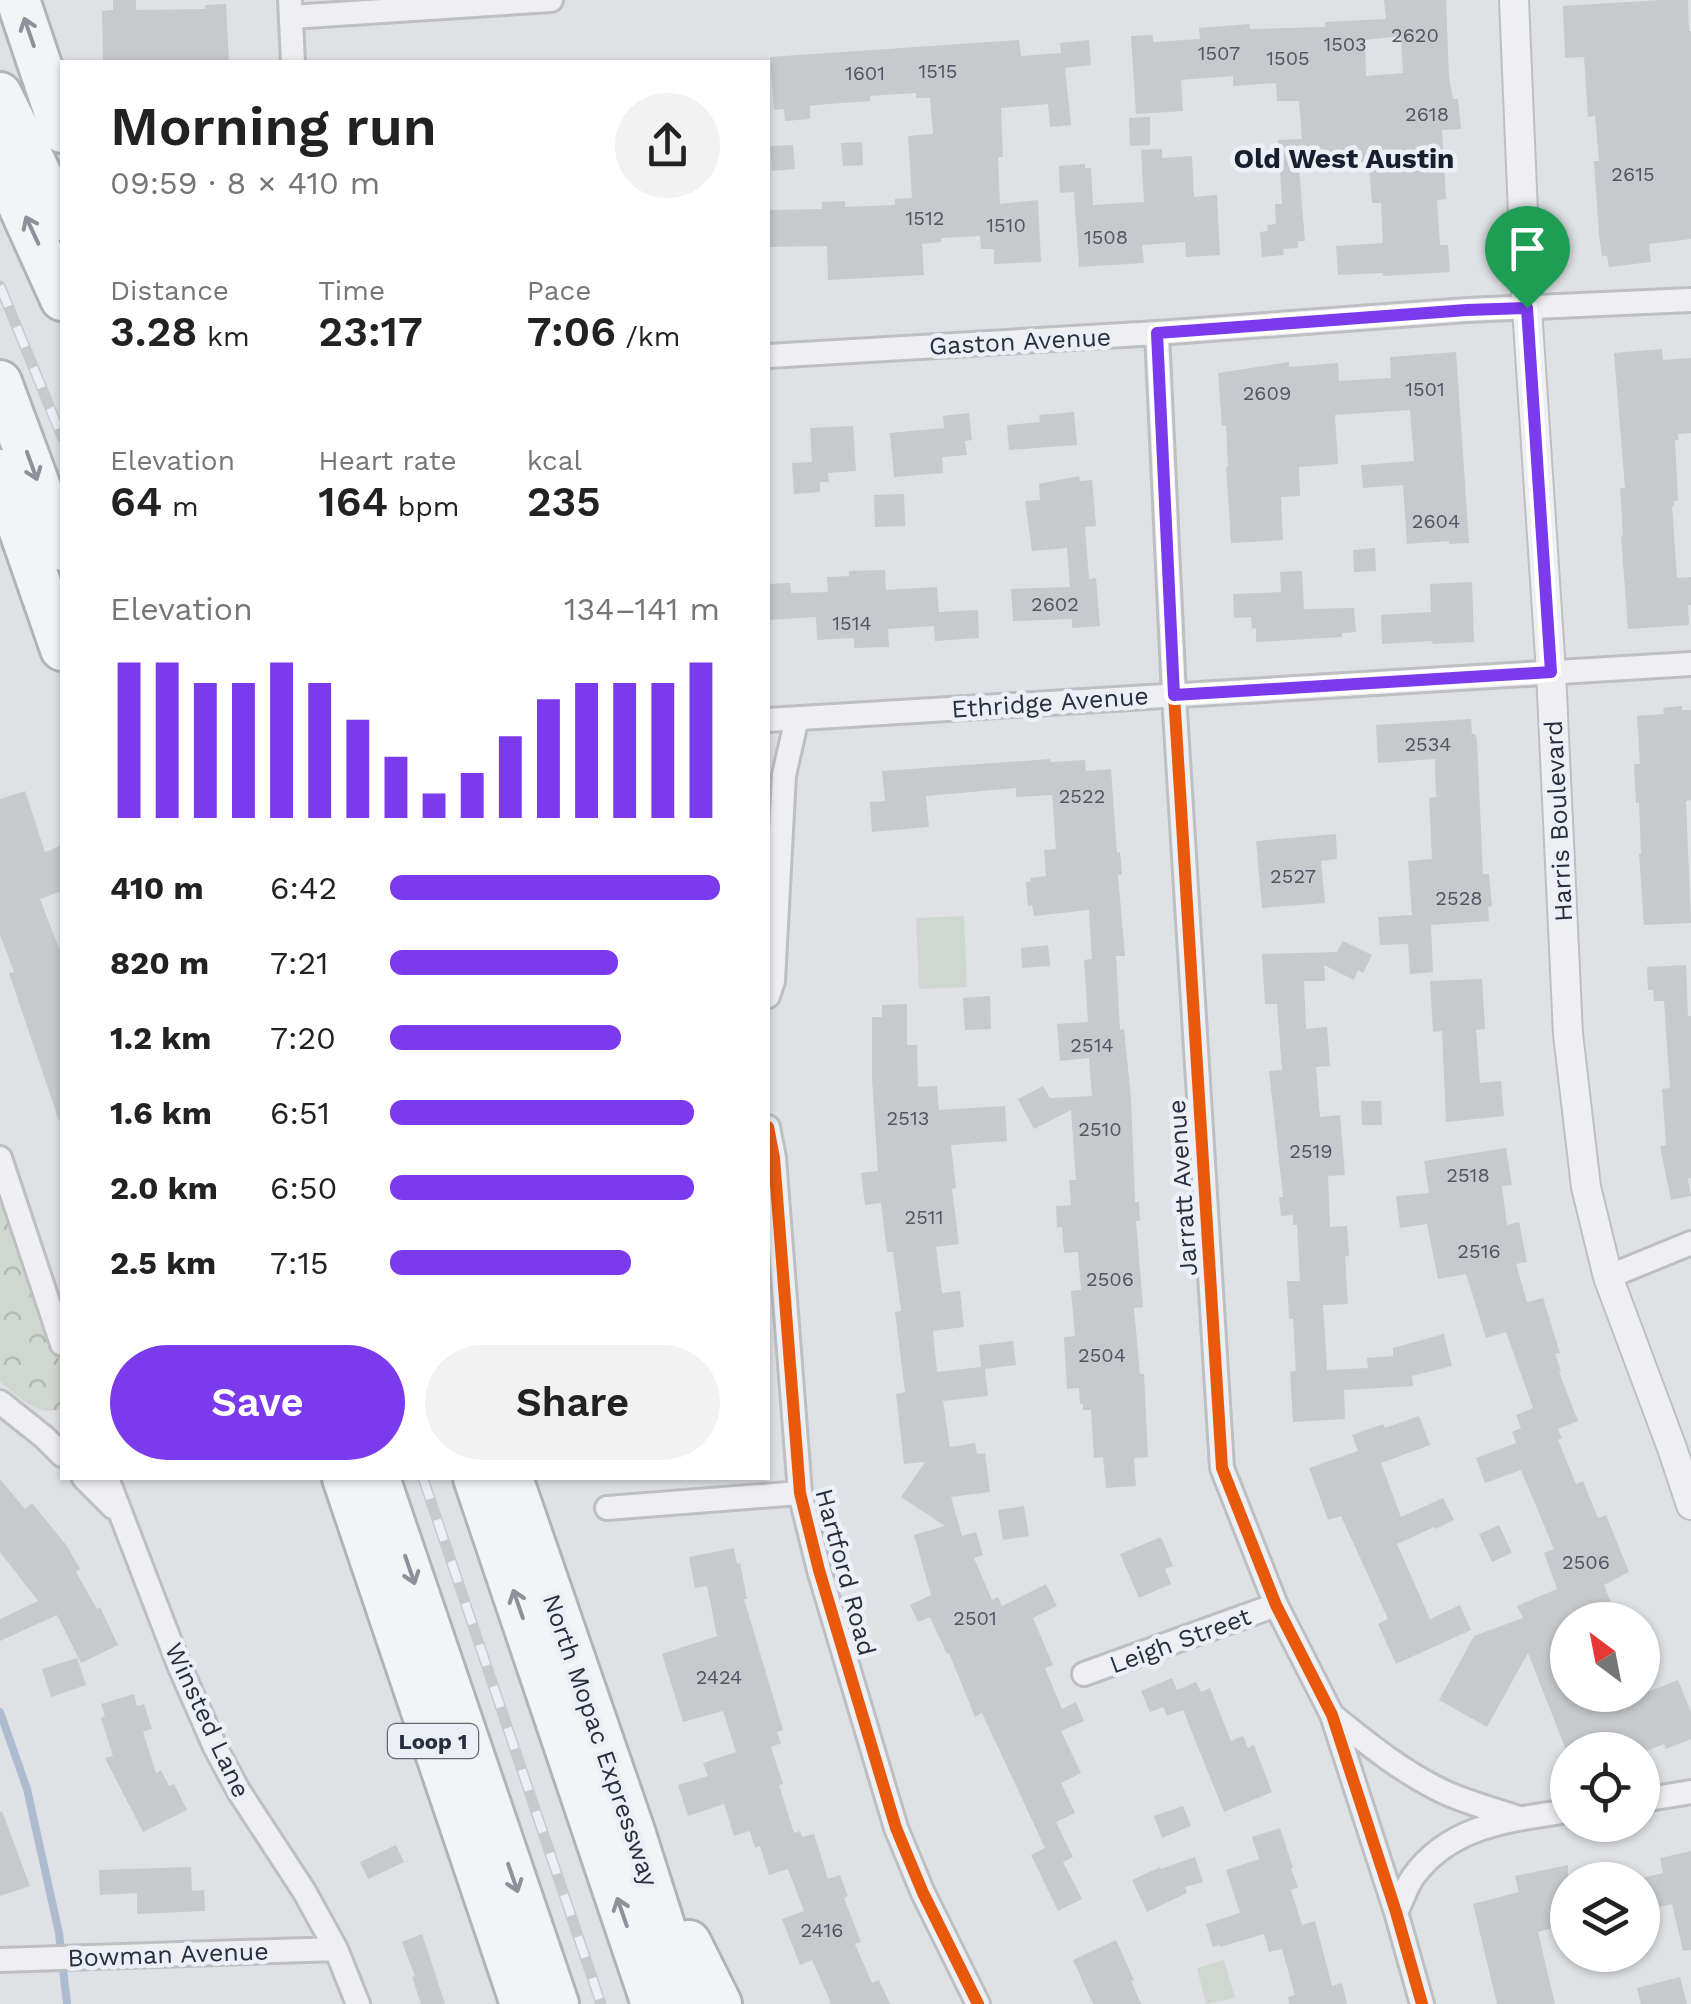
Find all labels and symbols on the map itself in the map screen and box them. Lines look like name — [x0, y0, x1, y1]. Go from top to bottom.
one-way arrow — [19, 18, 37, 49]
house number: 2620 — [1391, 23, 1439, 47]
house number: 1503 — [1323, 32, 1367, 56]
house number: 1507 — [1198, 41, 1240, 65]
house number: 1505 — [1266, 46, 1310, 70]
house number: 1515 — [919, 59, 957, 83]
house number: 1601 — [845, 61, 885, 85]
house number: 2618 — [1405, 102, 1449, 126]
district label: Old West Austin — [1234, 142, 1454, 175]
house number: 2615 — [1611, 162, 1655, 186]
house number: 1512 — [906, 206, 944, 230]
pin — [1485, 206, 1570, 309]
house number: 1510 — [986, 213, 1026, 237]
one-way arrow — [21, 216, 40, 246]
house number: 1508 — [1084, 225, 1128, 249]
street label: Gaston Avenue — [928, 322, 1112, 361]
house number: 1501 — [1405, 377, 1445, 401]
house number: 2609 — [1243, 381, 1291, 405]
one-way arrow — [24, 449, 42, 480]
house number: 2604 — [1412, 509, 1460, 533]
house number: 2602 — [1031, 592, 1079, 616]
house number: 1514 — [832, 611, 872, 635]
street label: Ethridge Avenue — [950, 681, 1150, 724]
street label: Harris Boulevard — [1539, 719, 1578, 923]
house number: 2534 — [1404, 732, 1452, 756]
house number: 2522 — [1059, 784, 1105, 808]
house number: 2527 — [1270, 864, 1316, 888]
house number: 2528 — [1435, 886, 1483, 910]
house number: 2514 — [1070, 1033, 1114, 1057]
street label: Jarratt Avenue — [1162, 1099, 1203, 1277]
house number: 2513 — [887, 1106, 929, 1130]
house number: 2510 — [1078, 1117, 1122, 1141]
house number: 2519 — [1289, 1139, 1333, 1163]
house number: 2518 — [1446, 1163, 1490, 1187]
house number: 2511 — [905, 1205, 943, 1229]
house number: 2516 — [1457, 1239, 1501, 1263]
house number: 2506 — [1086, 1267, 1134, 1291]
house number: 2504 — [1078, 1343, 1126, 1367]
street label: Hartford Road — [809, 1486, 882, 1659]
house number: 2506 — [1562, 1550, 1610, 1574]
one-way arrow — [402, 1553, 420, 1585]
one-way arrow — [507, 1588, 525, 1620]
street label: North Mopac Expressway — [537, 1590, 664, 1890]
street label: Leigh Street — [1106, 1601, 1255, 1679]
north arrow — [1550, 1602, 1660, 1712]
house number: 2501 — [953, 1606, 997, 1630]
street label: Winsted Lane — [159, 1638, 256, 1802]
house number: 2424 — [696, 1665, 742, 1689]
road number: Loop 1 — [388, 1724, 478, 1758]
one-way arrow — [506, 1861, 524, 1893]
one-way arrow — [612, 1897, 630, 1928]
house number: 2416 — [801, 1918, 843, 1942]
street label: Bowman Avenue — [67, 1936, 269, 1973]

